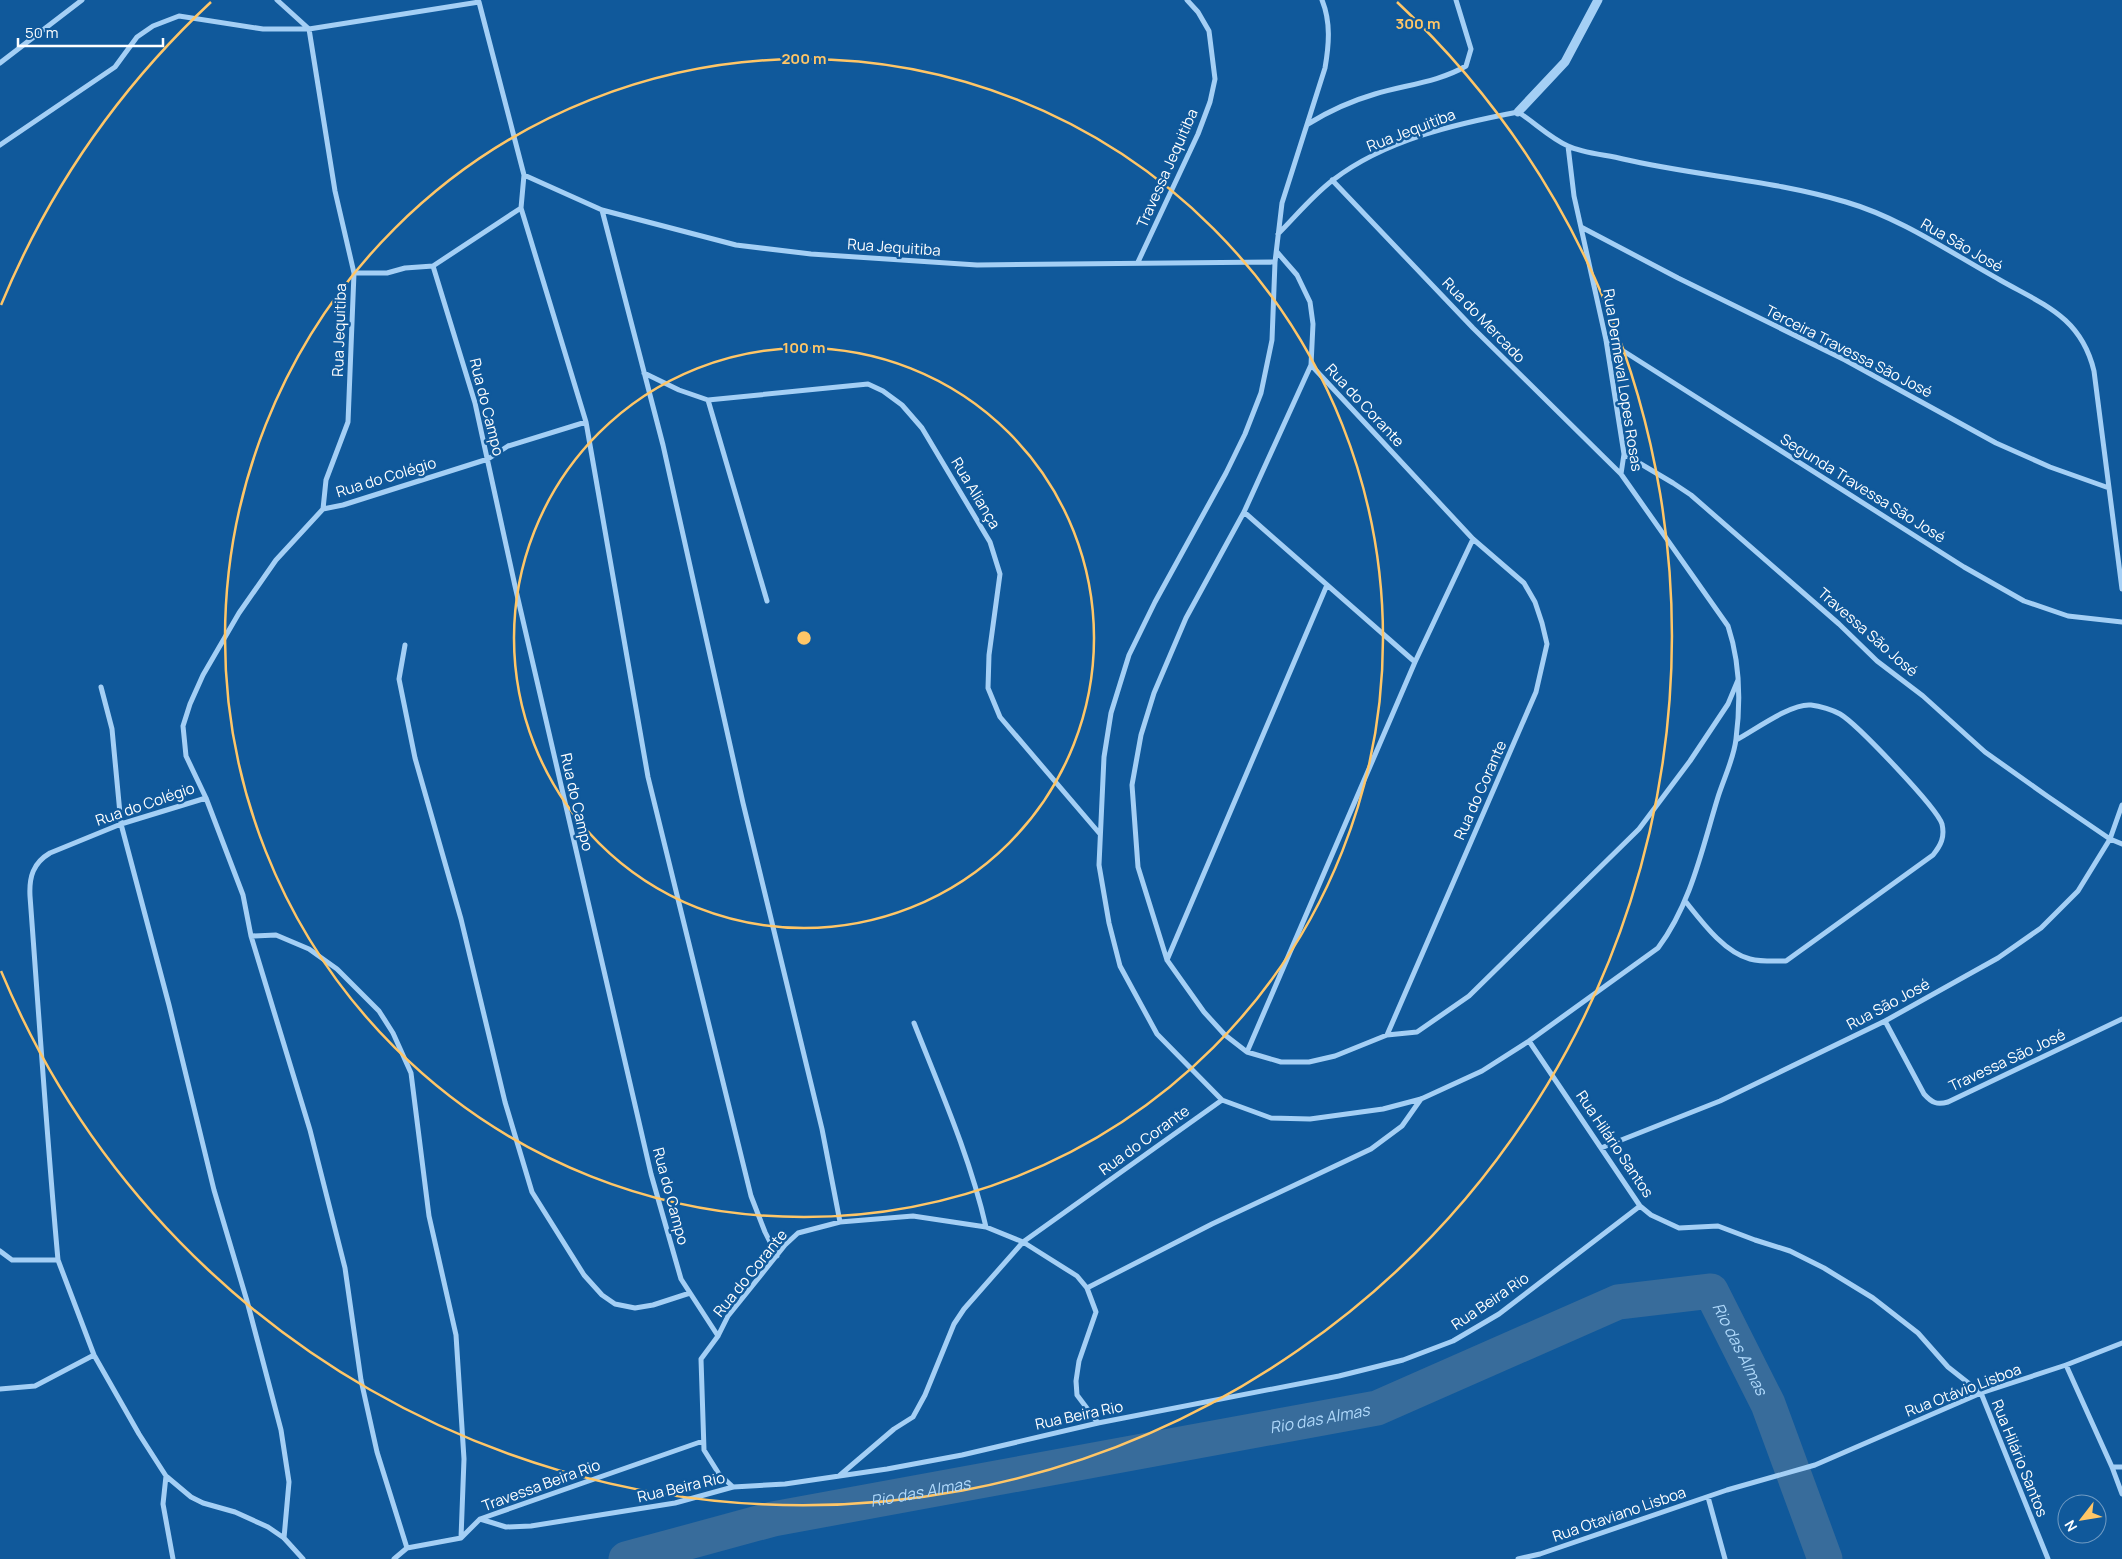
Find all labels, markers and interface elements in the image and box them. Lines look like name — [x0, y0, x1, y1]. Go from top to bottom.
text: 300 m — [1396, 13, 1440, 34]
scale bar — [18, 15, 162, 47]
text: 50 m — [25, 22, 59, 43]
text: 200 m — [781, 48, 827, 69]
street label: Rua Jequitiba — [1364, 103, 1458, 157]
street label: Travessa Jequitiba — [1131, 105, 1203, 231]
street label: Rua São José — [1917, 213, 2007, 277]
street label: Rua Jequitiba — [847, 233, 941, 261]
street label: Rua do Mercado — [1438, 273, 1530, 367]
street label: Rua Jequitiba — [327, 283, 351, 377]
street label: Rua Dermeval Lopes Rosas — [1598, 287, 1648, 473]
street label: Terceira Travessa São José — [1762, 300, 1936, 402]
text: 100 m — [783, 337, 825, 358]
street label: Rua do Campo — [465, 356, 509, 458]
street label: Rua do Corante — [1321, 359, 1409, 451]
street label: Segunda Travessa São José — [1776, 428, 1950, 548]
street label: Rua do Colégio — [333, 452, 439, 502]
street label: Rua Aliança — [946, 453, 1006, 533]
street label: Travessa São José — [1813, 583, 1923, 682]
centre of rings — [795, 629, 813, 647]
street label: Rua do Corante — [1449, 737, 1511, 843]
street label: Rua do Campo — [556, 751, 599, 853]
street label: Rua do Colégio — [93, 777, 198, 831]
street label: Rua São José — [1843, 973, 1934, 1035]
street label: Travessa São José — [1945, 1024, 2069, 1096]
street label: Rua Hilário Santos — [1571, 1086, 1659, 1202]
street label: Rua do Corante — [1095, 1100, 1194, 1180]
street label: Rua do Campo — [648, 1145, 694, 1247]
street label: Rua do Corante — [708, 1225, 792, 1321]
street label: Rua Beira Rio — [1447, 1267, 1533, 1335]
water label: Rio das Almas — [1707, 1299, 1773, 1400]
street label: Rua Otávio Lisboa — [1902, 1358, 2024, 1422]
street label: Rua Beira Rio — [1033, 1395, 1125, 1435]
street label: Rua Hilário Santos — [1987, 1396, 2053, 1520]
water label: Rio das Almas — [1268, 1398, 1373, 1439]
street label: Travessa Beira Rio — [479, 1454, 603, 1516]
street label: Rua Beira Rio — [635, 1467, 727, 1507]
water label: Rio das Almas — [868, 1472, 974, 1512]
street label: Rua Otaviano Lisboa — [1549, 1481, 1689, 1547]
north arrow — [2057, 1494, 2107, 1544]
text: N — [2060, 1517, 2081, 1535]

